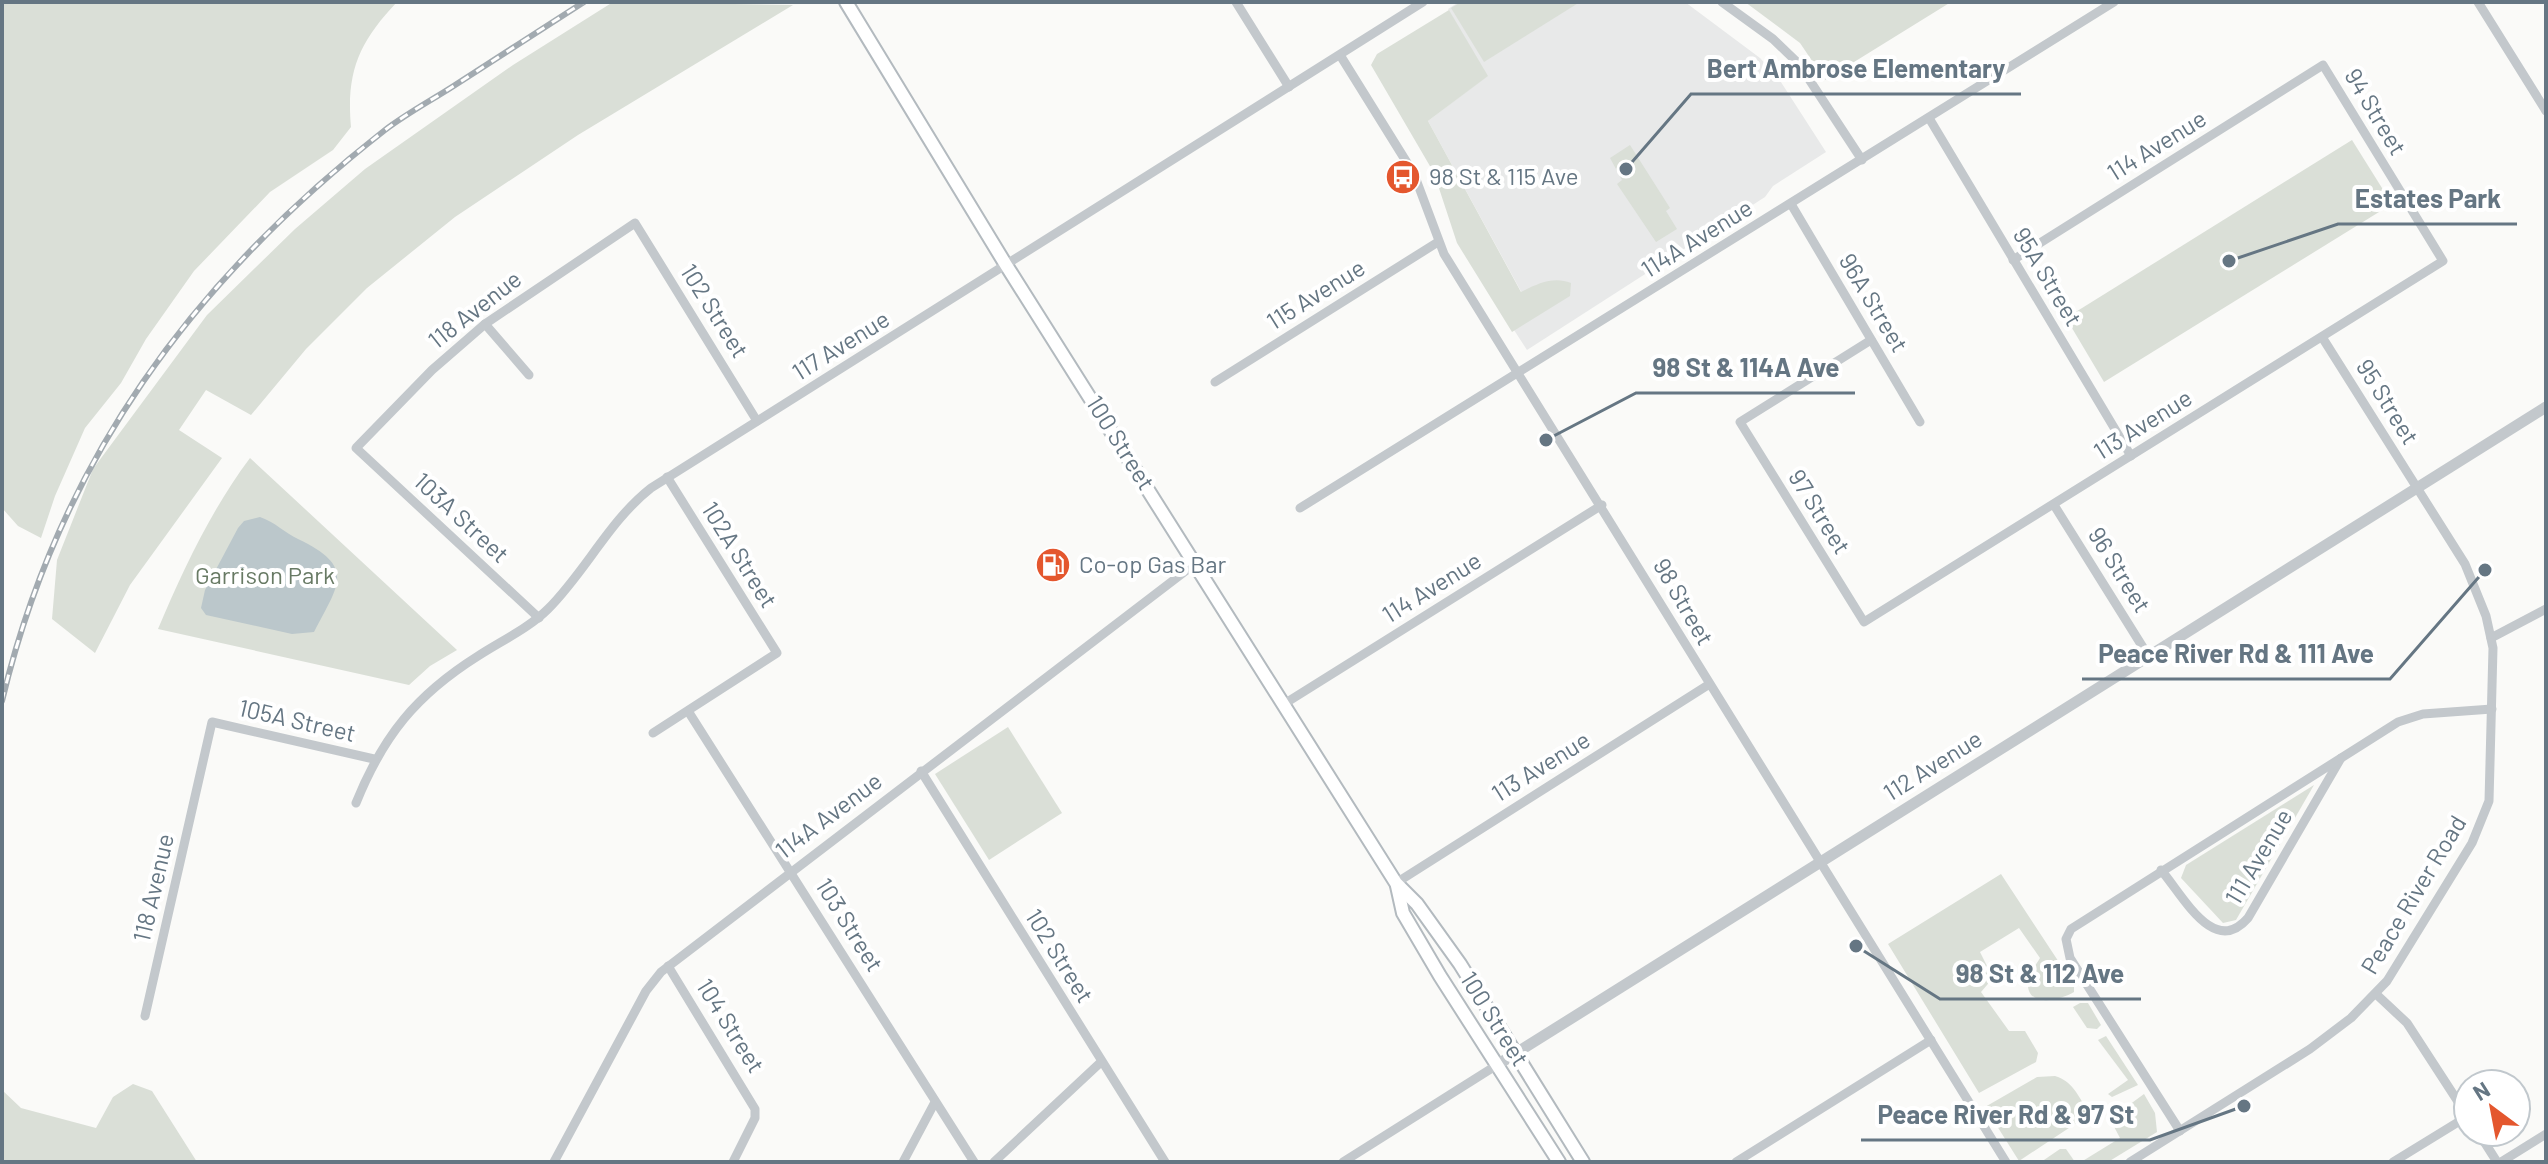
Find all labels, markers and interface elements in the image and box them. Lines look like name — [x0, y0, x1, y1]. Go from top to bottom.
callout: Bert Ambrose Elementary — [1691, 44, 2021, 94]
text: Bert Ambrose Elementary — [1707, 52, 2005, 83]
street label: 94 Street — [2339, 63, 2413, 160]
street label: 114 Avenue — [2101, 103, 2211, 186]
bus stop icon: 98 St & 115 Ave — [1384, 158, 1422, 196]
place label: 98 St & 115 Ave — [1429, 161, 1579, 190]
callout: Estates Park — [2338, 174, 2517, 224]
text: Estates Park — [2355, 182, 2501, 213]
street label: 114A Avenue — [1635, 192, 1757, 283]
street label: 95A Street — [2008, 222, 2089, 331]
street label: 96A Street — [1834, 248, 1915, 357]
street label: 115 Avenue — [1261, 252, 1370, 335]
street label: 102 Street — [675, 258, 755, 362]
street label: 118 Avenue — [422, 263, 527, 354]
street label: 117 Avenue — [786, 303, 894, 386]
callout: 98 St & 114A Ave — [1636, 343, 1855, 393]
text: 98 St & 114A Ave — [1652, 351, 1840, 382]
street label: 95 Street — [2351, 353, 2426, 449]
street label: 113 Avenue — [2088, 382, 2197, 465]
street label: 100 Street — [1081, 390, 1162, 495]
street label: 97 Street — [1783, 464, 1858, 559]
street label: 103A Street — [409, 466, 516, 568]
street label: 102A Street — [696, 496, 784, 613]
street label: 96 Street — [2083, 521, 2158, 617]
street label: 114 Avenue — [1376, 545, 1486, 628]
fuel station icon: Co-op Gas Bar — [1034, 546, 1072, 584]
place label: Co-op Gas Bar — [1079, 549, 1227, 578]
street label: 98 Street — [1648, 553, 1721, 650]
park label: Garrison Park — [195, 560, 335, 589]
callout: Peace River Rd & 111 Ave — [2082, 629, 2390, 679]
text: Peace River Rd & 111 Ave — [2098, 637, 2374, 668]
street label: 105A Street — [236, 692, 359, 747]
street label: 112 Avenue — [1878, 723, 1987, 806]
street label: 113 Avenue — [1486, 724, 1595, 807]
street label: 114A Avenue — [769, 765, 887, 864]
street label: 111 Avenue — [2218, 803, 2298, 909]
street label: Peace River Road — [2354, 810, 2471, 979]
street label: 118 Avenue — [126, 831, 179, 945]
street label: 103 Street — [810, 872, 890, 976]
street label: 102 Street — [1020, 903, 1100, 1007]
callout: 98 St & 112 Ave — [1940, 949, 2141, 999]
text: 98 St & 112 Ave — [1956, 957, 2124, 988]
street label: 100 Street — [1455, 966, 1536, 1071]
street label: 104 Street — [691, 973, 772, 1078]
north arrow — [2452, 1068, 2532, 1148]
text: N — [2468, 1075, 2494, 1105]
callout: Peace River Rd & 97 St — [1861, 1090, 2150, 1140]
text: Peace River Rd & 97 St — [1878, 1098, 2135, 1129]

